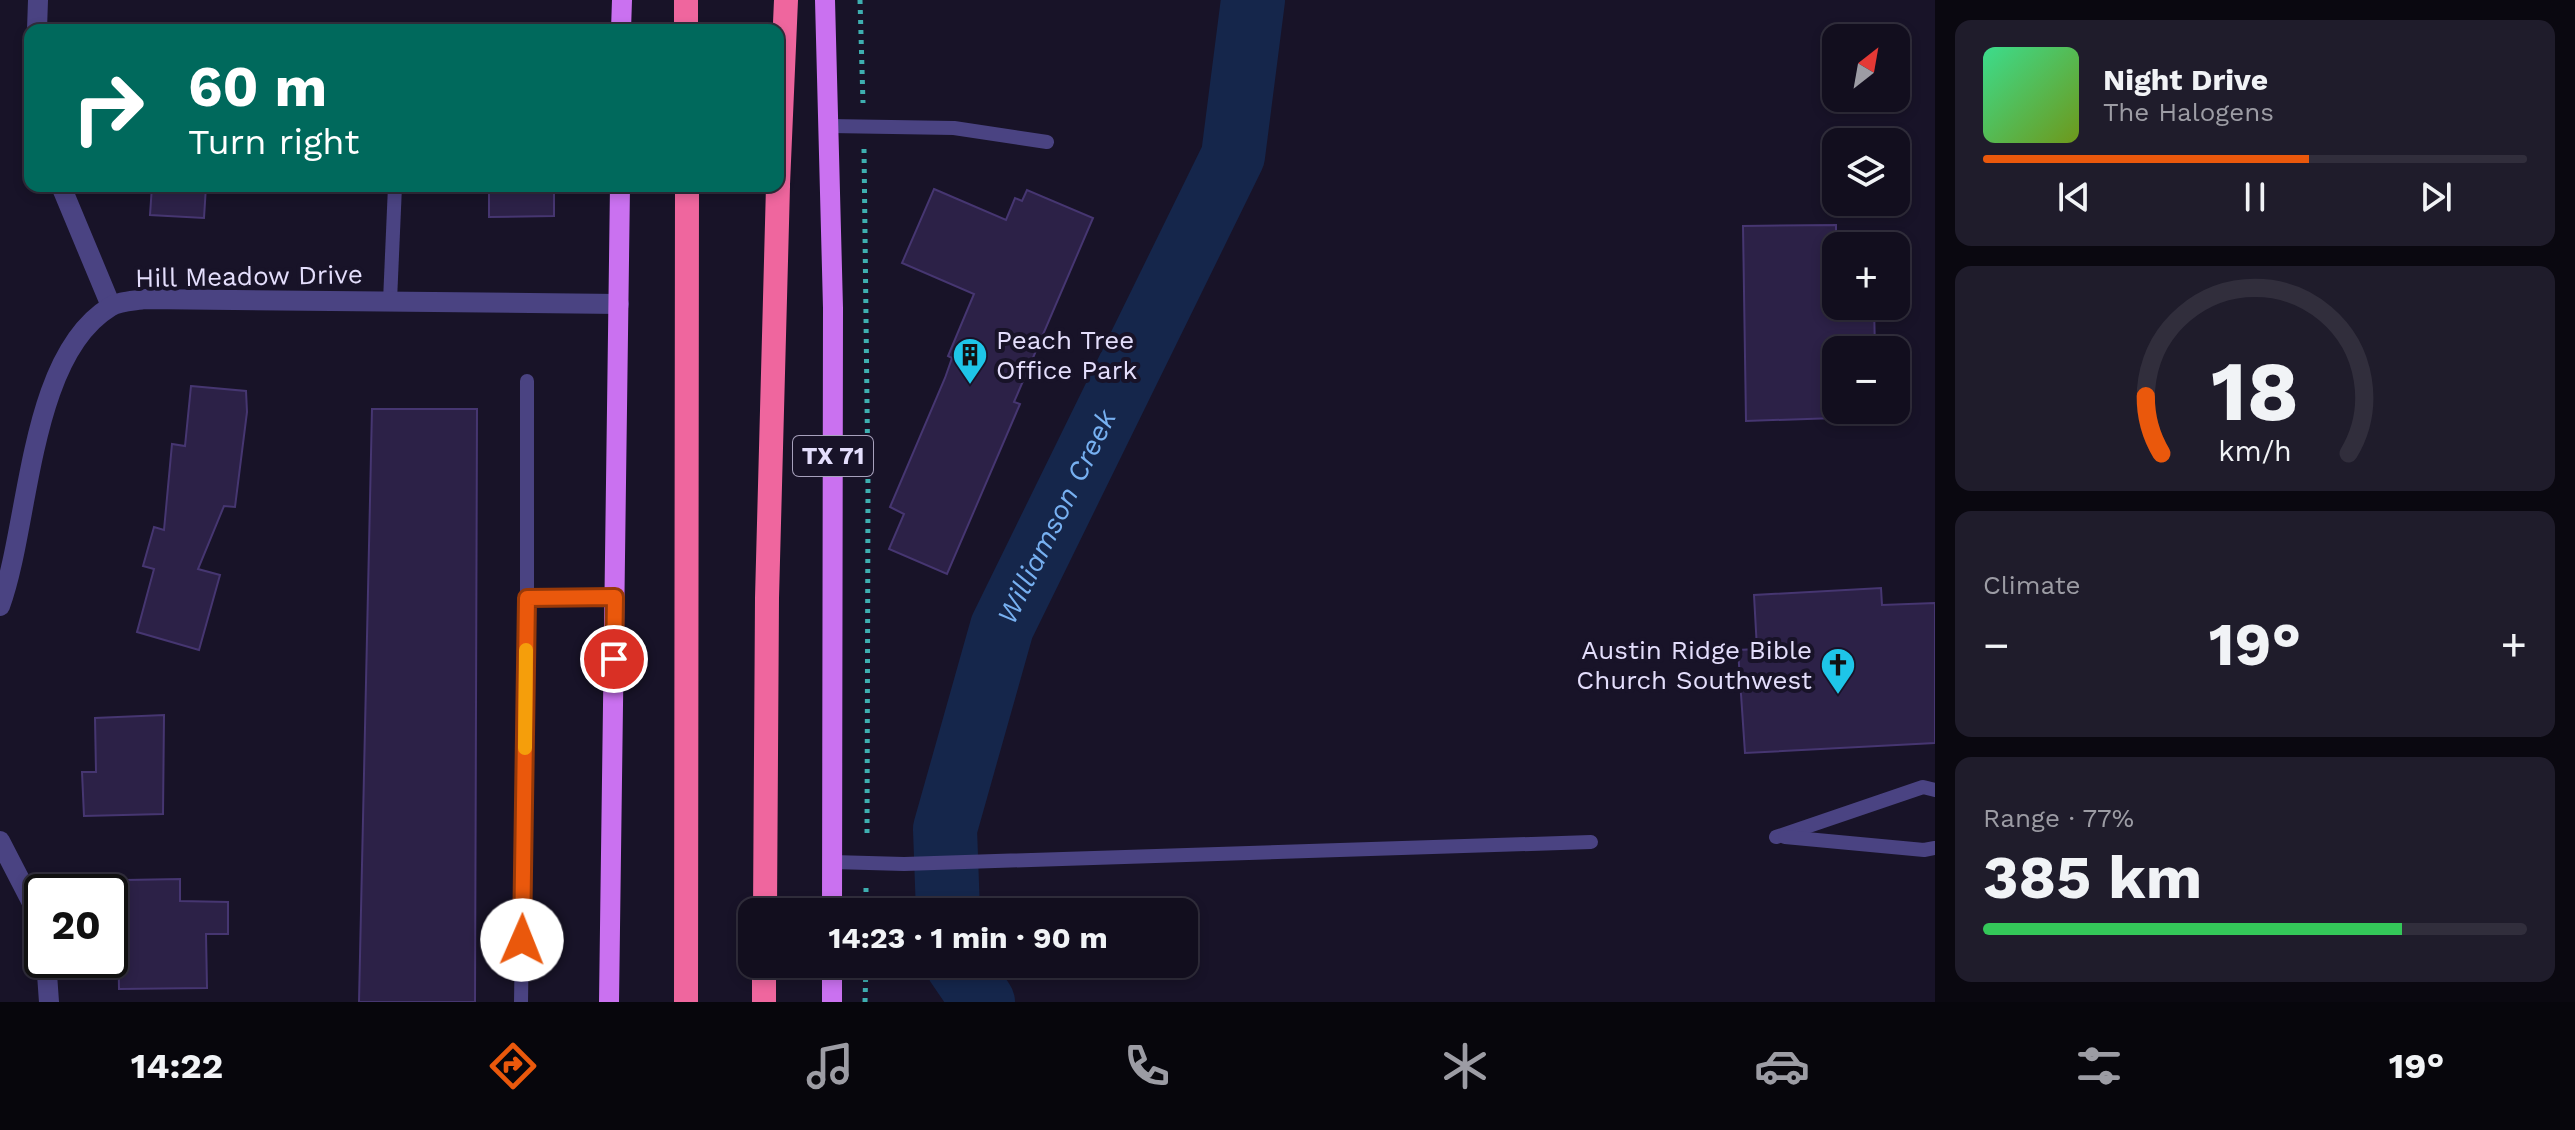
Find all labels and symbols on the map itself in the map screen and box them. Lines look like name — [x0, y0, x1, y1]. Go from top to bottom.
north arrow — [1822, 24, 1910, 112]
street label: Hill Meadow Drive — [135, 259, 363, 293]
place label: Peach Tree Office Park — [996, 325, 1137, 385]
building icon: Peach Tree Office Park — [951, 336, 989, 386]
water label: Williamson Creek — [990, 403, 1123, 629]
road number: TX 71 — [793, 436, 873, 476]
pin — [580, 625, 648, 693]
place label: Austin Ridge Bible Church Southwest — [1576, 635, 1812, 695]
church icon: Austin Ridge Bible Church Southwest — [1819, 646, 1857, 696]
speed limit sign: 20 — [24, 874, 128, 978]
position arrow — [480, 898, 564, 982]

